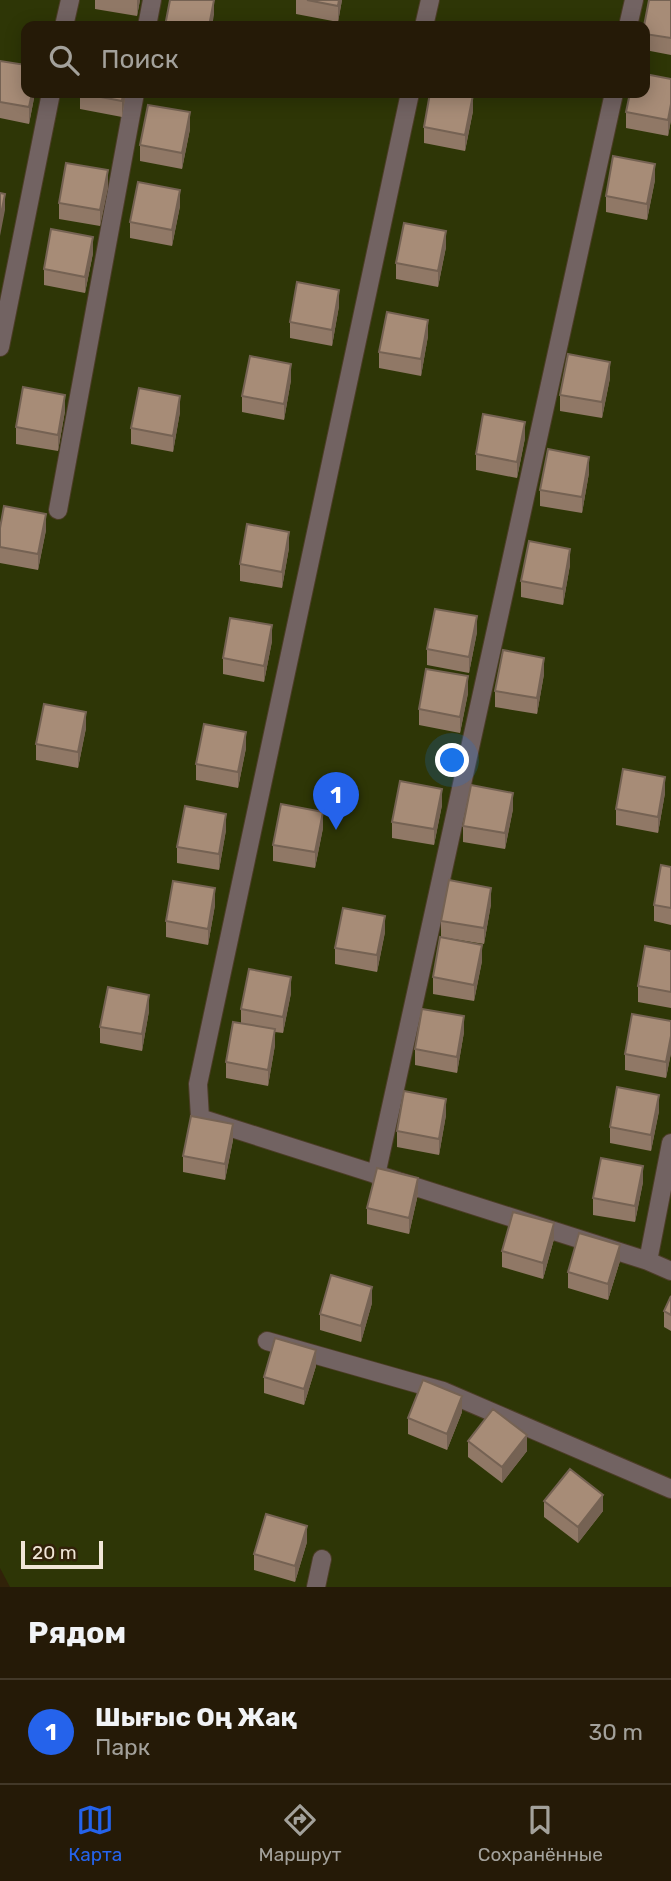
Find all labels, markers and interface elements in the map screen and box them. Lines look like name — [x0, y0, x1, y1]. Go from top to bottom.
search box — [21, 21, 650, 98]
icon: search — [45, 41, 83, 79]
text: Поиск — [101, 44, 179, 75]
your location — [435, 743, 469, 777]
pin: 1 — [313, 772, 359, 830]
scale bar — [21, 1538, 103, 1570]
text: 20 m — [32, 1541, 77, 1564]
text: Рядом — [28, 1615, 126, 1651]
text: Шығыс Оң Жақ — [95, 1702, 297, 1733]
text: 1 — [45, 1718, 57, 1746]
text: 30 m — [588, 1718, 643, 1746]
text: Парк — [95, 1733, 150, 1761]
tab: Карта — [68, 1801, 122, 1866]
tab: Маршрут — [259, 1801, 342, 1866]
tab: Сохранённые — [478, 1801, 603, 1866]

